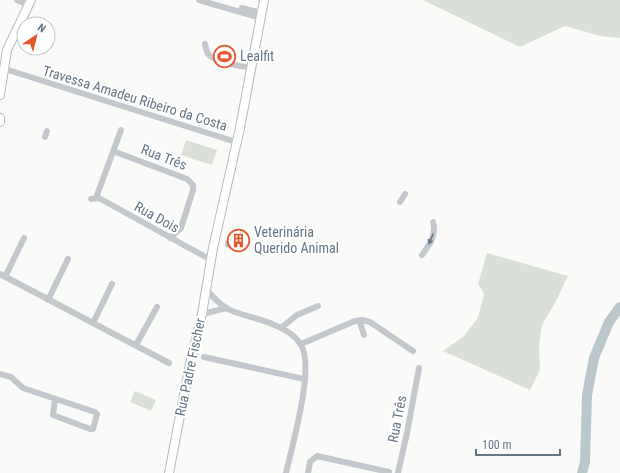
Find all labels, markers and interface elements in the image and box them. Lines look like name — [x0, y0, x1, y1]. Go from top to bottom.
north arrow — [16, 16, 56, 56]
text: N — [35, 21, 48, 36]
sports icon: Lealfit — [212, 43, 238, 69]
place label: Lealfit — [240, 48, 274, 64]
street label: Travessa Amadeu Ribeiro da Costa — [41, 62, 229, 134]
street label: Rua Três — [139, 141, 189, 173]
street label: Rua Dois — [132, 198, 182, 236]
place label: Veterinária Querido Animal — [254, 224, 339, 256]
building icon: Veterinária Querido Animal — [225, 227, 251, 253]
one-way arrow — [428, 234, 434, 245]
street label: Rua Padre Fischer — [172, 317, 208, 417]
street label: Rua Três — [385, 394, 409, 444]
scale bar — [476, 431, 560, 457]
text: 100 m — [482, 438, 512, 452]

